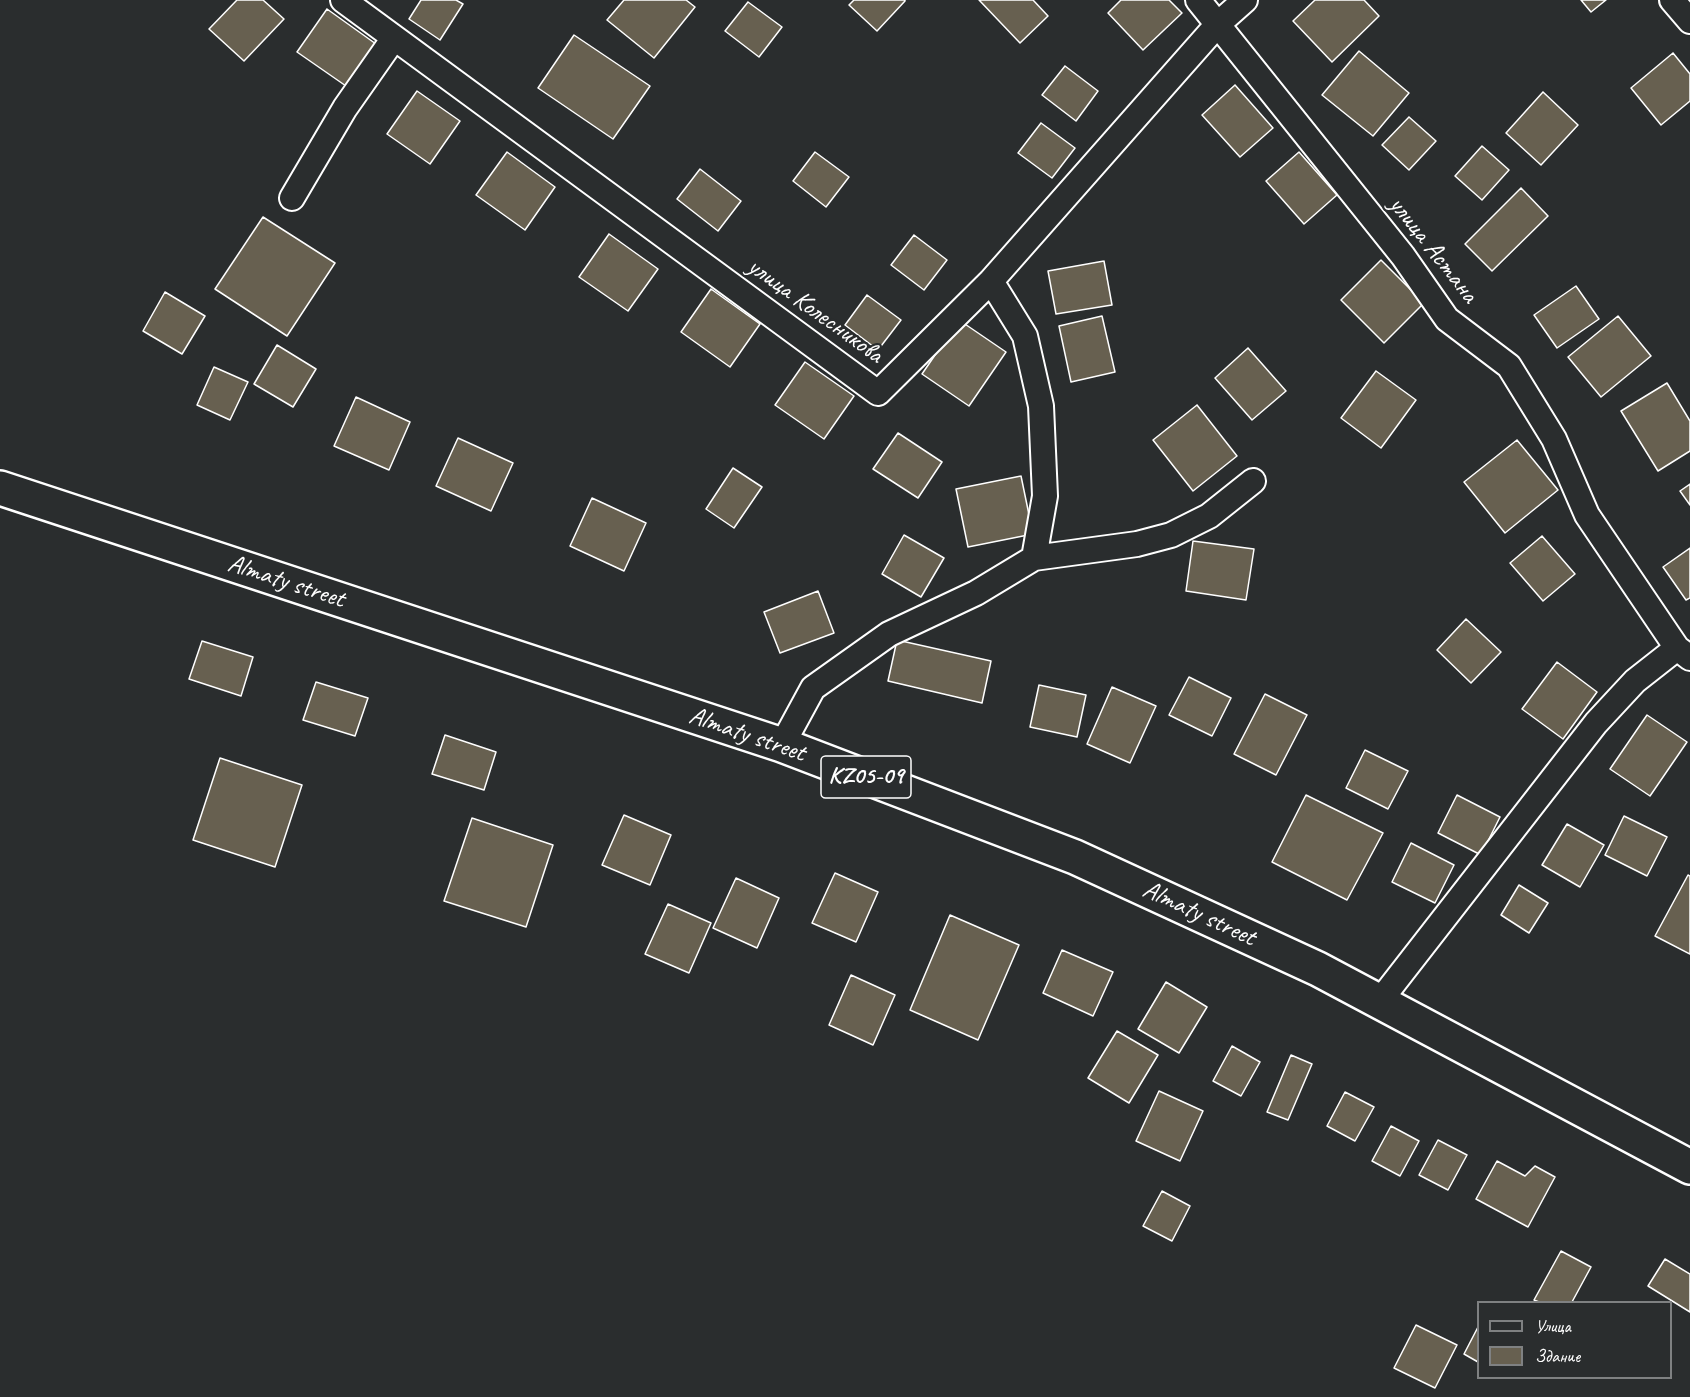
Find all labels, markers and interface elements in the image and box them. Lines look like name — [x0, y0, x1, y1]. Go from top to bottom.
street label: улица Астана — [1382, 190, 1484, 310]
street label: улица Колесникова — [741, 251, 889, 371]
street label: Almaty street — [224, 548, 348, 616]
street label: Almaty street — [685, 701, 809, 769]
road number: KZ05-09 — [821, 756, 911, 798]
street label: Almaty street — [1138, 874, 1260, 954]
legend — [1477, 1301, 1672, 1379]
text: Улица — [1535, 1315, 1571, 1337]
text: Здание — [1535, 1345, 1580, 1367]

